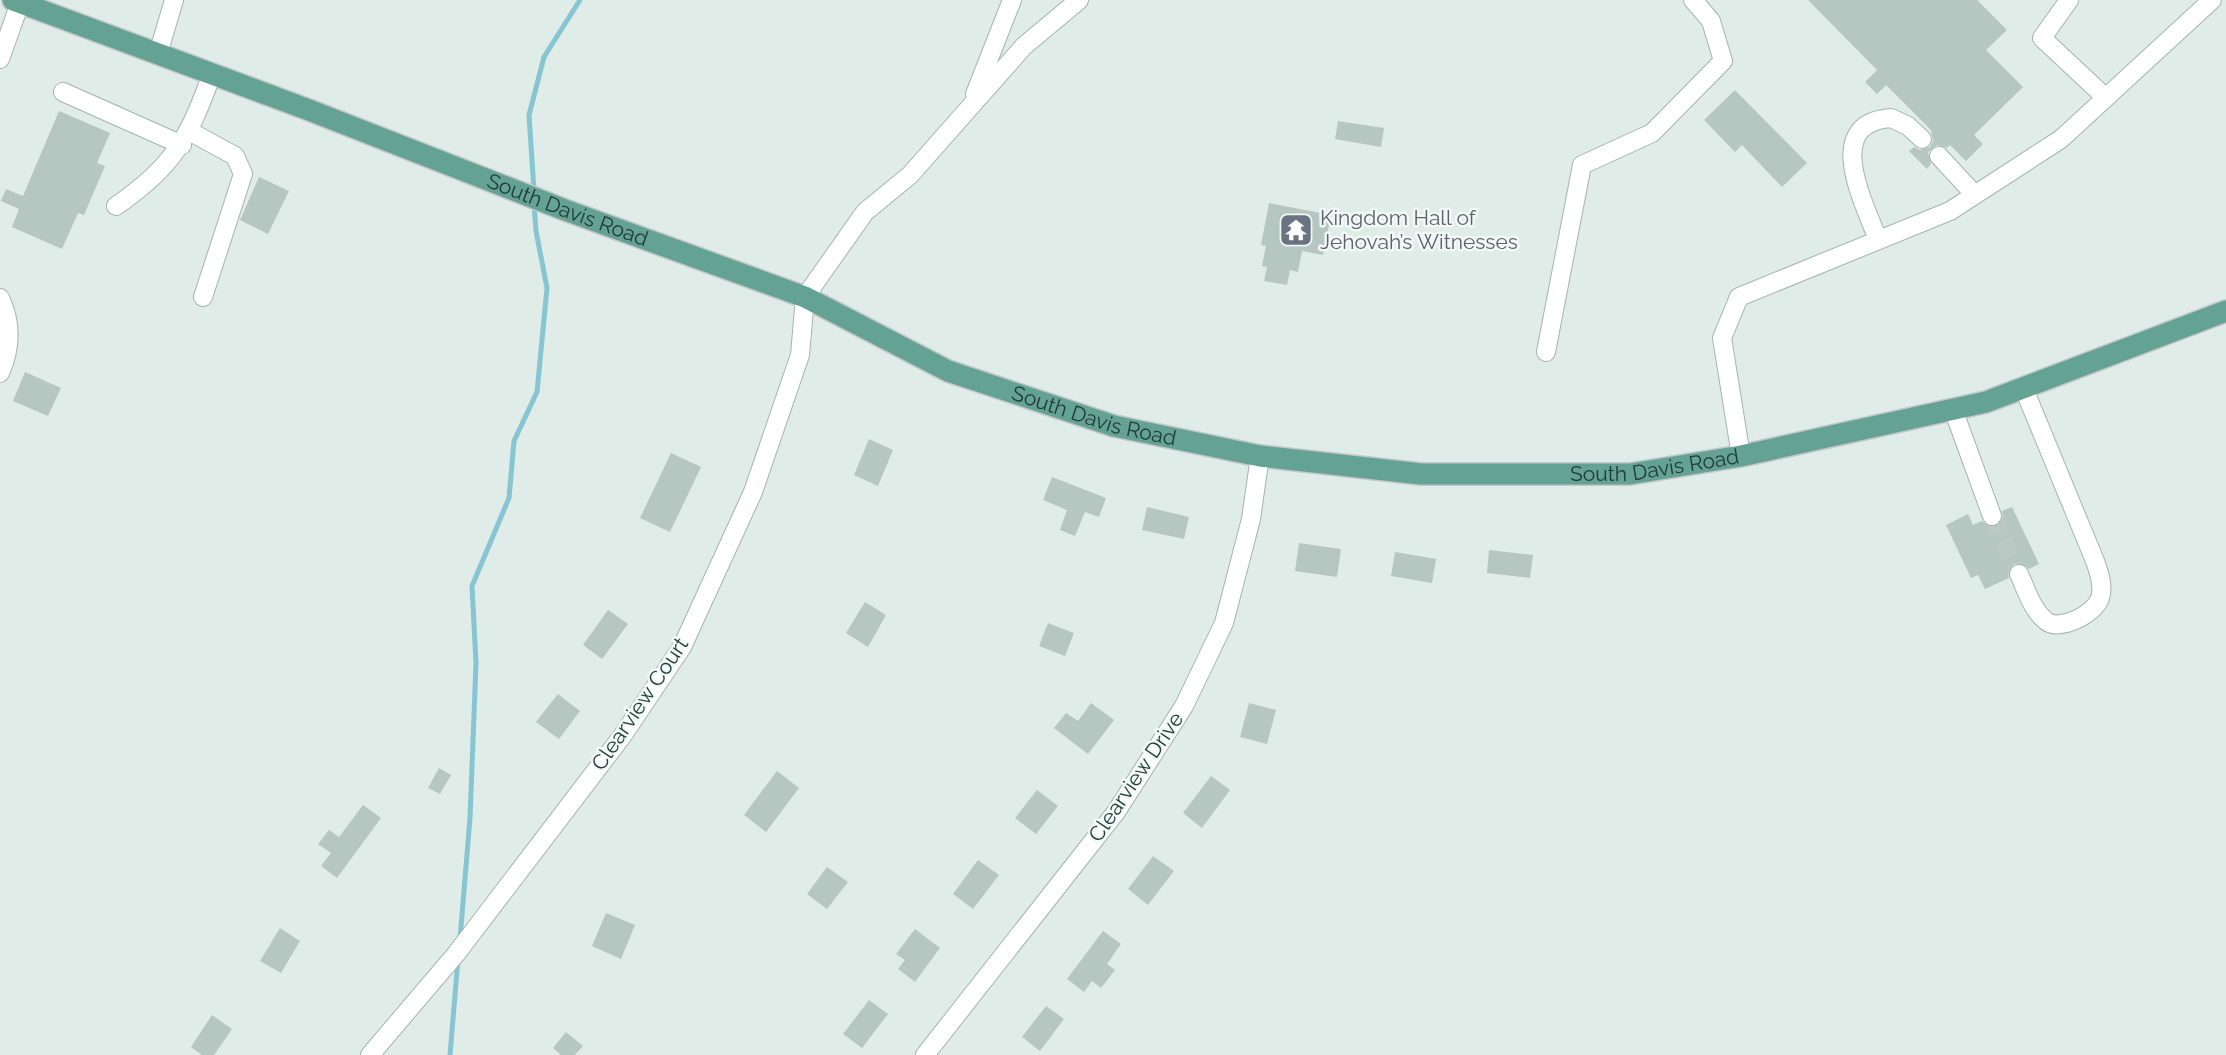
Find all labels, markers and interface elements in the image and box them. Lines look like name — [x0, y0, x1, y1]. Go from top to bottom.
street label: South Davis Road — [484, 168, 652, 251]
place label: Kingdom Hall of Jehovah’s Witnesses — [1320, 205, 1518, 254]
temple icon: Kingdom Hall of Jehovah’s Witnesses — [1277, 211, 1315, 249]
street label: South Davis Road — [1009, 380, 1179, 450]
street label: South Davis Road — [1570, 444, 1741, 486]
street label: Clearview Court — [586, 633, 693, 775]
street label: Clearview Drive — [1083, 707, 1188, 846]

